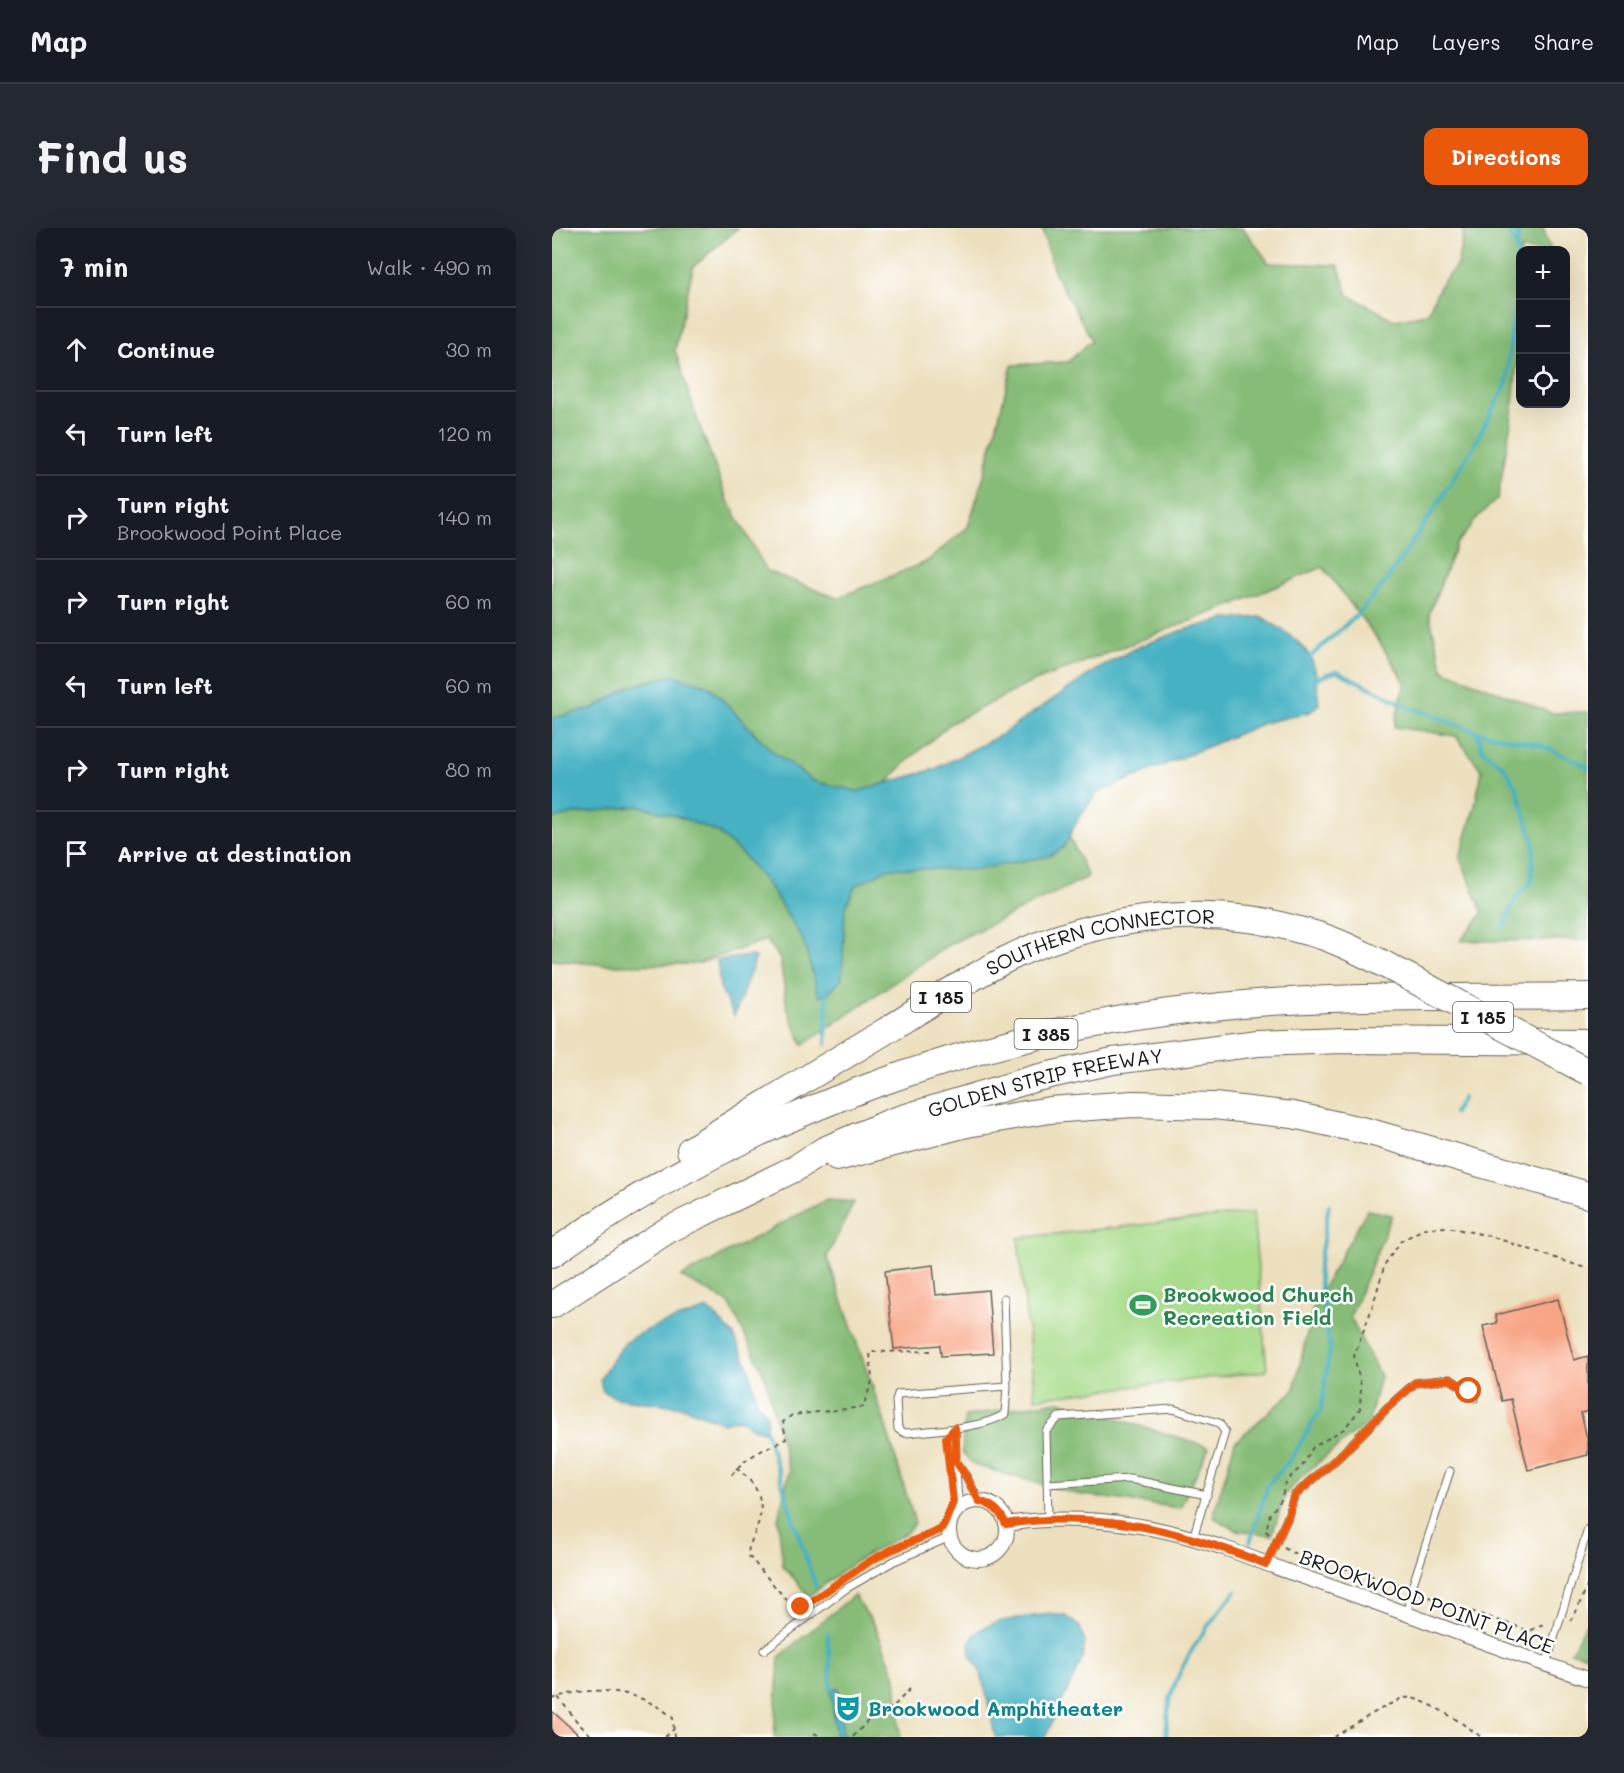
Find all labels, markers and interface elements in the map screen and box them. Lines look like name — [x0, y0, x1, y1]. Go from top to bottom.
text: Map — [30, 23, 87, 59]
text: Map — [1356, 28, 1399, 55]
text: Layers — [1432, 28, 1501, 55]
text: Share — [1534, 28, 1594, 55]
button: Directions — [1424, 128, 1588, 185]
text: Find us — [36, 129, 188, 184]
map controls — [1516, 246, 1570, 408]
button: + — [1516, 246, 1570, 300]
text: 7 min — [60, 250, 128, 284]
text: Walk · 490 m — [367, 254, 492, 280]
button: − — [1516, 300, 1570, 354]
icon: ahead — [60, 333, 93, 366]
text: Continue — [117, 335, 215, 364]
text: 30 m — [446, 336, 492, 362]
button: locate — [1516, 354, 1570, 408]
icon: left — [60, 417, 93, 450]
text: Turn left — [117, 419, 213, 448]
text: 120 m — [437, 420, 492, 446]
text: Turn right — [117, 490, 229, 519]
icon: right — [60, 501, 93, 534]
text: 140 m — [437, 504, 492, 530]
text: Brookwood Point Place — [117, 519, 342, 545]
icon: right — [60, 585, 93, 618]
text: Turn right — [117, 587, 229, 616]
text: 60 m — [445, 588, 492, 614]
icon: left — [60, 669, 93, 702]
text: Turn left — [117, 671, 213, 700]
text: 60 m — [445, 672, 492, 698]
icon: right — [60, 753, 93, 786]
text: Turn right — [117, 755, 229, 784]
text: 80 m — [445, 756, 492, 782]
icon: arrive — [60, 837, 93, 870]
text: Arrive at destination — [117, 839, 352, 868]
street label: SOUTHERN CONNECTOR — [981, 903, 1215, 981]
road number: I 185 — [911, 982, 971, 1012]
road number: I 185 — [1453, 1002, 1513, 1032]
road number: I 385 — [1014, 1019, 1078, 1049]
street label: GOLDEN STRIP FREEWAY — [924, 1042, 1164, 1123]
place label: Brookwood Church Recreation Field — [1163, 1281, 1353, 1330]
sports icon: Brookwood Church Recreation Field — [1128, 1290, 1158, 1320]
route start — [1455, 1377, 1481, 1403]
street label: BROOKWOOD POINT PLACE — [1296, 1543, 1558, 1659]
route end — [787, 1593, 813, 1619]
theatre icon: Brookwood Amphitheater — [833, 1693, 863, 1723]
place label: Brookwood Amphitheater — [868, 1695, 1123, 1721]

